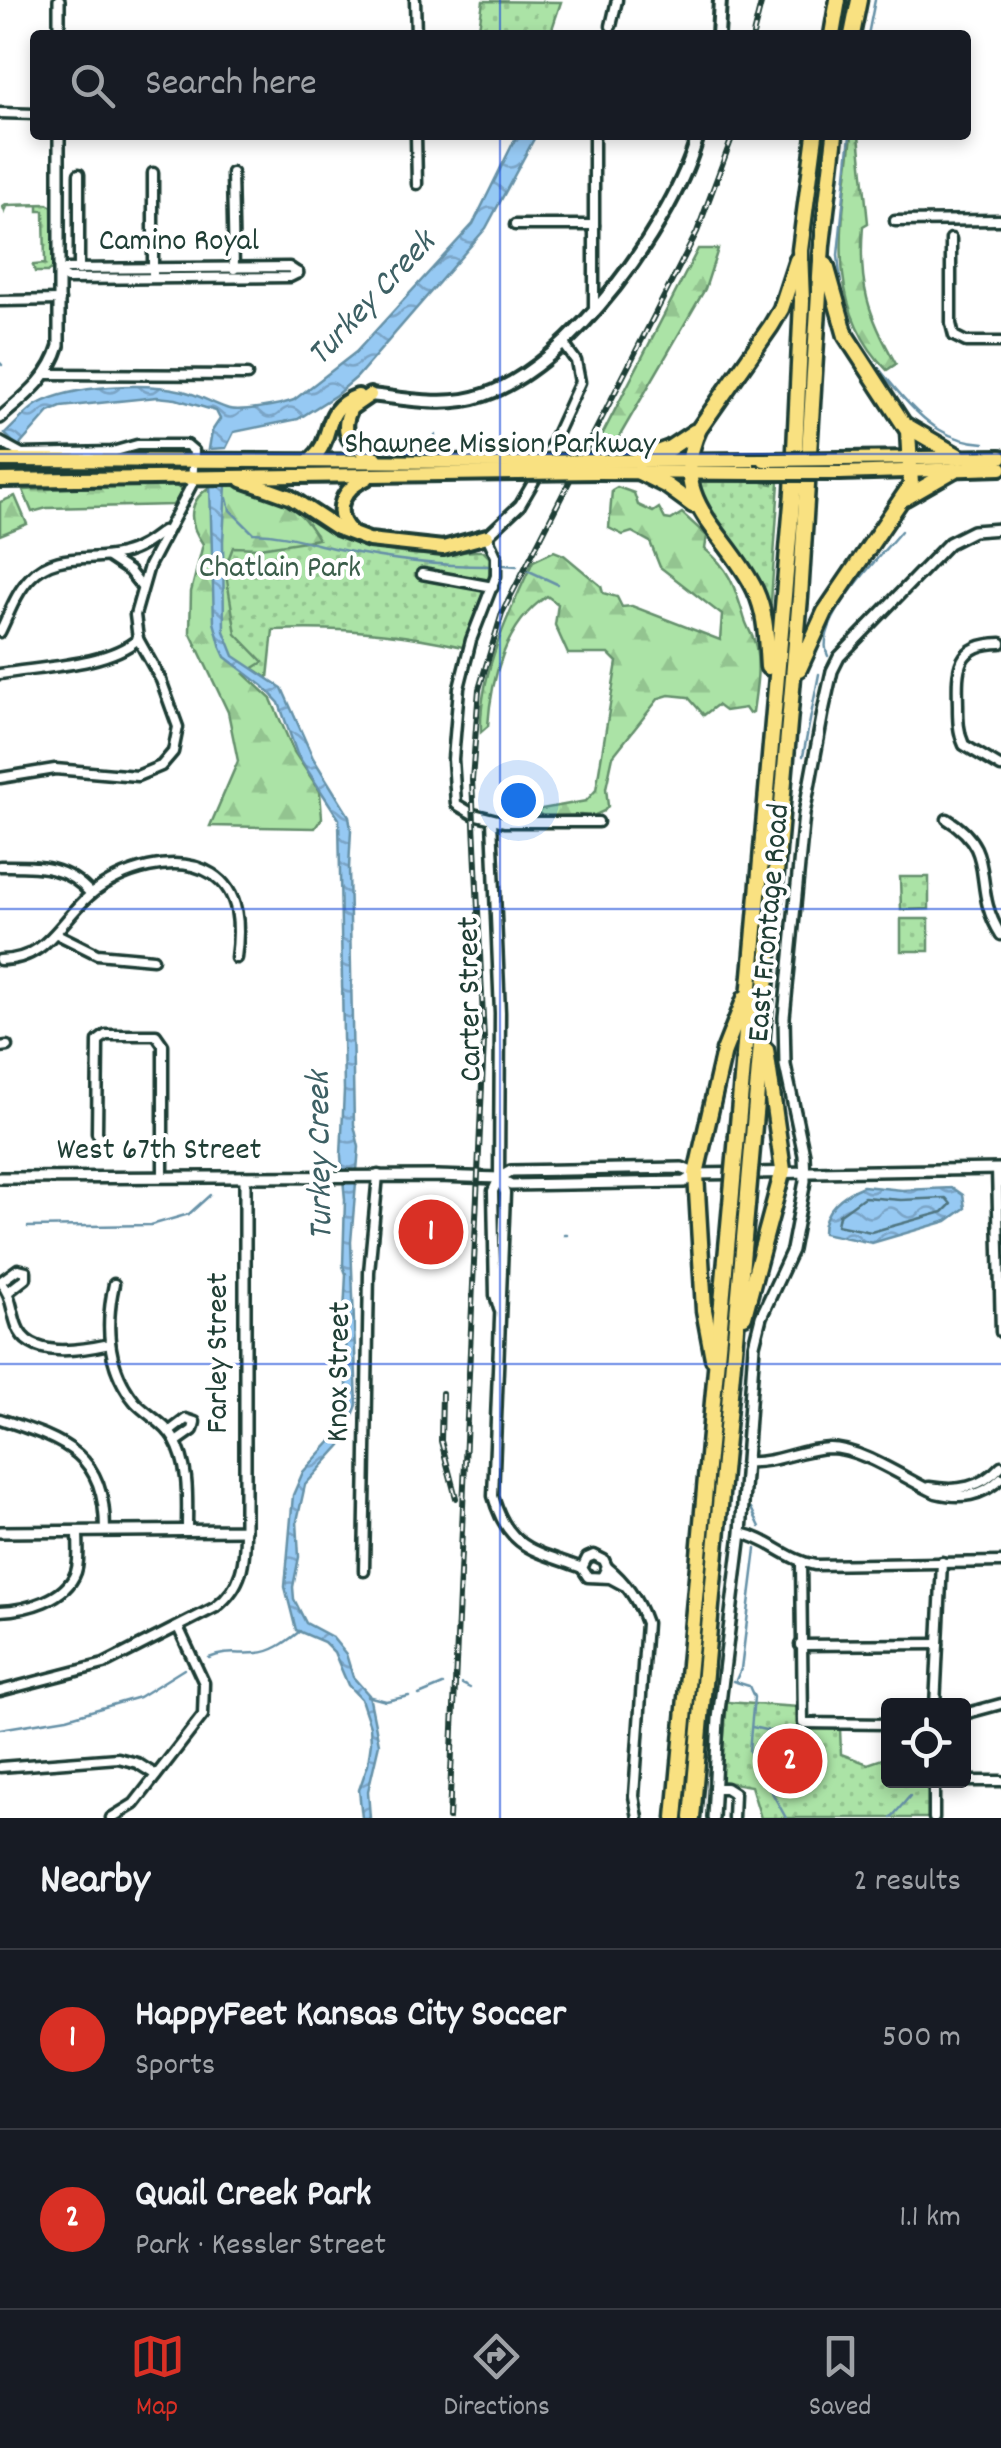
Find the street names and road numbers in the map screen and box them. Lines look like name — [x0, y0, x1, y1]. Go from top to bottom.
street label: Camino Royal — [99, 220, 260, 266]
street label: Shawnee Mission Parkway — [344, 423, 657, 469]
street label: East Frontage Road — [738, 802, 804, 1044]
street label: Carter Street — [448, 916, 496, 1082]
street label: West 67th Street — [57, 1129, 261, 1175]
street label: Farley Street — [197, 1272, 243, 1433]
street label: Knox Street — [317, 1301, 365, 1443]

